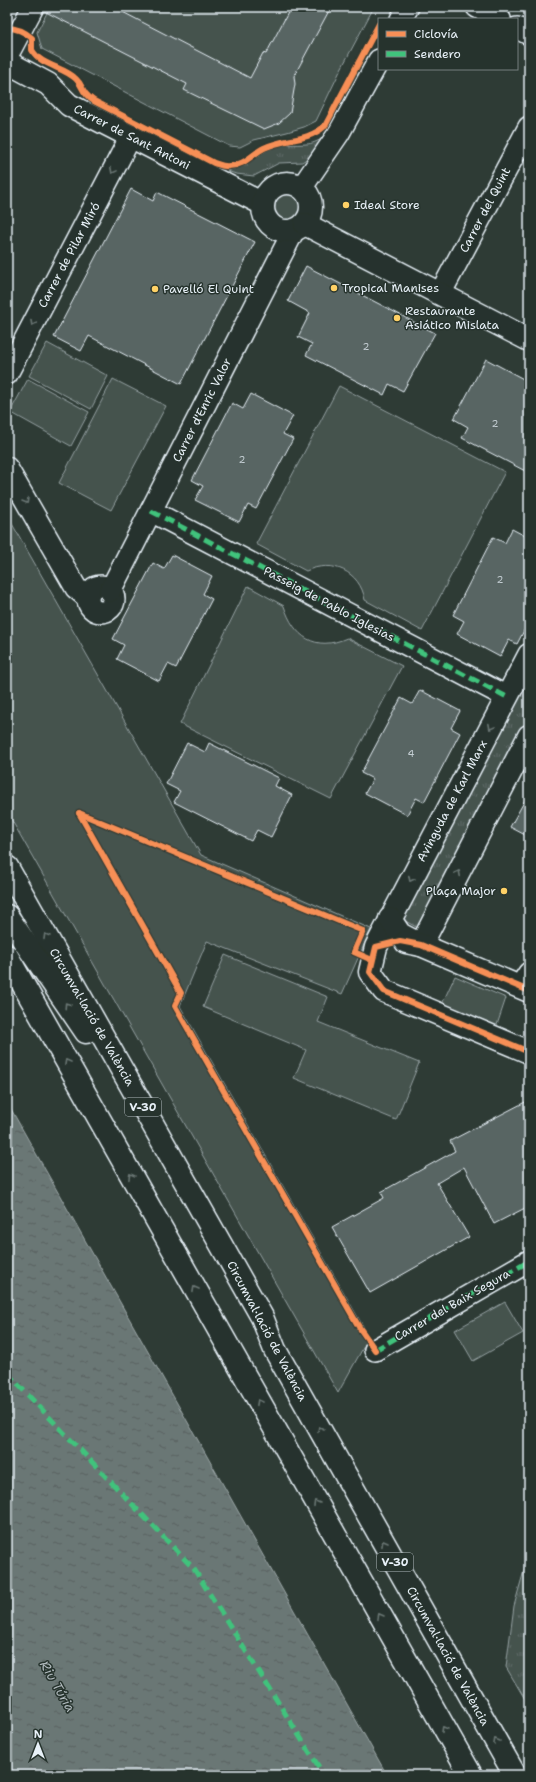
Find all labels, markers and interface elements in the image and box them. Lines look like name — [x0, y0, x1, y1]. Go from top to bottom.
legend — [378, 18, 518, 70]
text: Ciclovía — [414, 26, 458, 42]
text: Sendero — [414, 46, 461, 62]
street label: Carrer de Sant Antoni — [71, 101, 193, 173]
street label: Carrer del Quint — [456, 165, 514, 255]
one-way arrow — [110, 166, 118, 174]
place label: Ideal Store — [354, 197, 420, 213]
street label: Carrer de Pilar Miró — [34, 199, 104, 311]
marker: Ideal Store — [341, 200, 351, 210]
place label: Tropical Manises — [342, 280, 439, 296]
place label: Pavelló El Quint — [163, 281, 254, 297]
marker: Tropical Manises — [329, 283, 339, 293]
marker: Pavelló El Quint — [150, 284, 160, 294]
place label: Restaurante Asiático Mislata — [405, 303, 499, 333]
marker: Restaurante Asiático Mislata — [392, 313, 402, 323]
one-way arrow — [31, 319, 38, 326]
house number: 2 — [363, 340, 370, 353]
street label: Carrer d'Enric Valor — [169, 355, 235, 465]
house number: 2 — [492, 417, 499, 430]
house number: 2 — [239, 453, 246, 466]
one-way arrow — [22, 497, 29, 504]
street label: Passeig de Pablo Iglesias — [261, 563, 397, 645]
house number: 2 — [497, 573, 504, 586]
one-way arrow — [488, 722, 496, 730]
street label: Avinguda de Karl Marx — [413, 737, 491, 865]
house number: 4 — [408, 747, 415, 760]
one-way arrow — [453, 870, 461, 877]
one-way arrow — [409, 875, 416, 882]
place label: Plaça Major — [426, 883, 496, 899]
marker: Plaça Major — [499, 886, 509, 896]
one-way arrow — [44, 933, 51, 940]
street label: Circumval·lació de València — [46, 945, 138, 1089]
one-way arrow — [65, 1002, 72, 1009]
one-way arrow — [65, 1059, 72, 1066]
road number: V-30 — [125, 1098, 161, 1116]
one-way arrow — [129, 1172, 136, 1180]
street label: Circumval·lació de València — [223, 1258, 311, 1404]
street label: Carrer del Baix Segura — [391, 1265, 513, 1345]
one-way arrow — [193, 1286, 200, 1293]
one-way arrow — [257, 1399, 264, 1406]
one-way arrow — [317, 1426, 324, 1433]
one-way arrow — [314, 1499, 321, 1507]
one-way arrow — [381, 1539, 388, 1547]
road number: V-30 — [377, 1553, 413, 1571]
street label: Circumval·lació de València — [403, 1584, 493, 1729]
one-way arrow — [378, 1613, 385, 1620]
water label: Riu Túria — [36, 1658, 79, 1715]
north arrow — [18, 1724, 58, 1764]
one-way arrow — [442, 1726, 449, 1733]
text: N — [34, 1727, 43, 1742]
one-way arrow — [493, 1738, 500, 1745]

